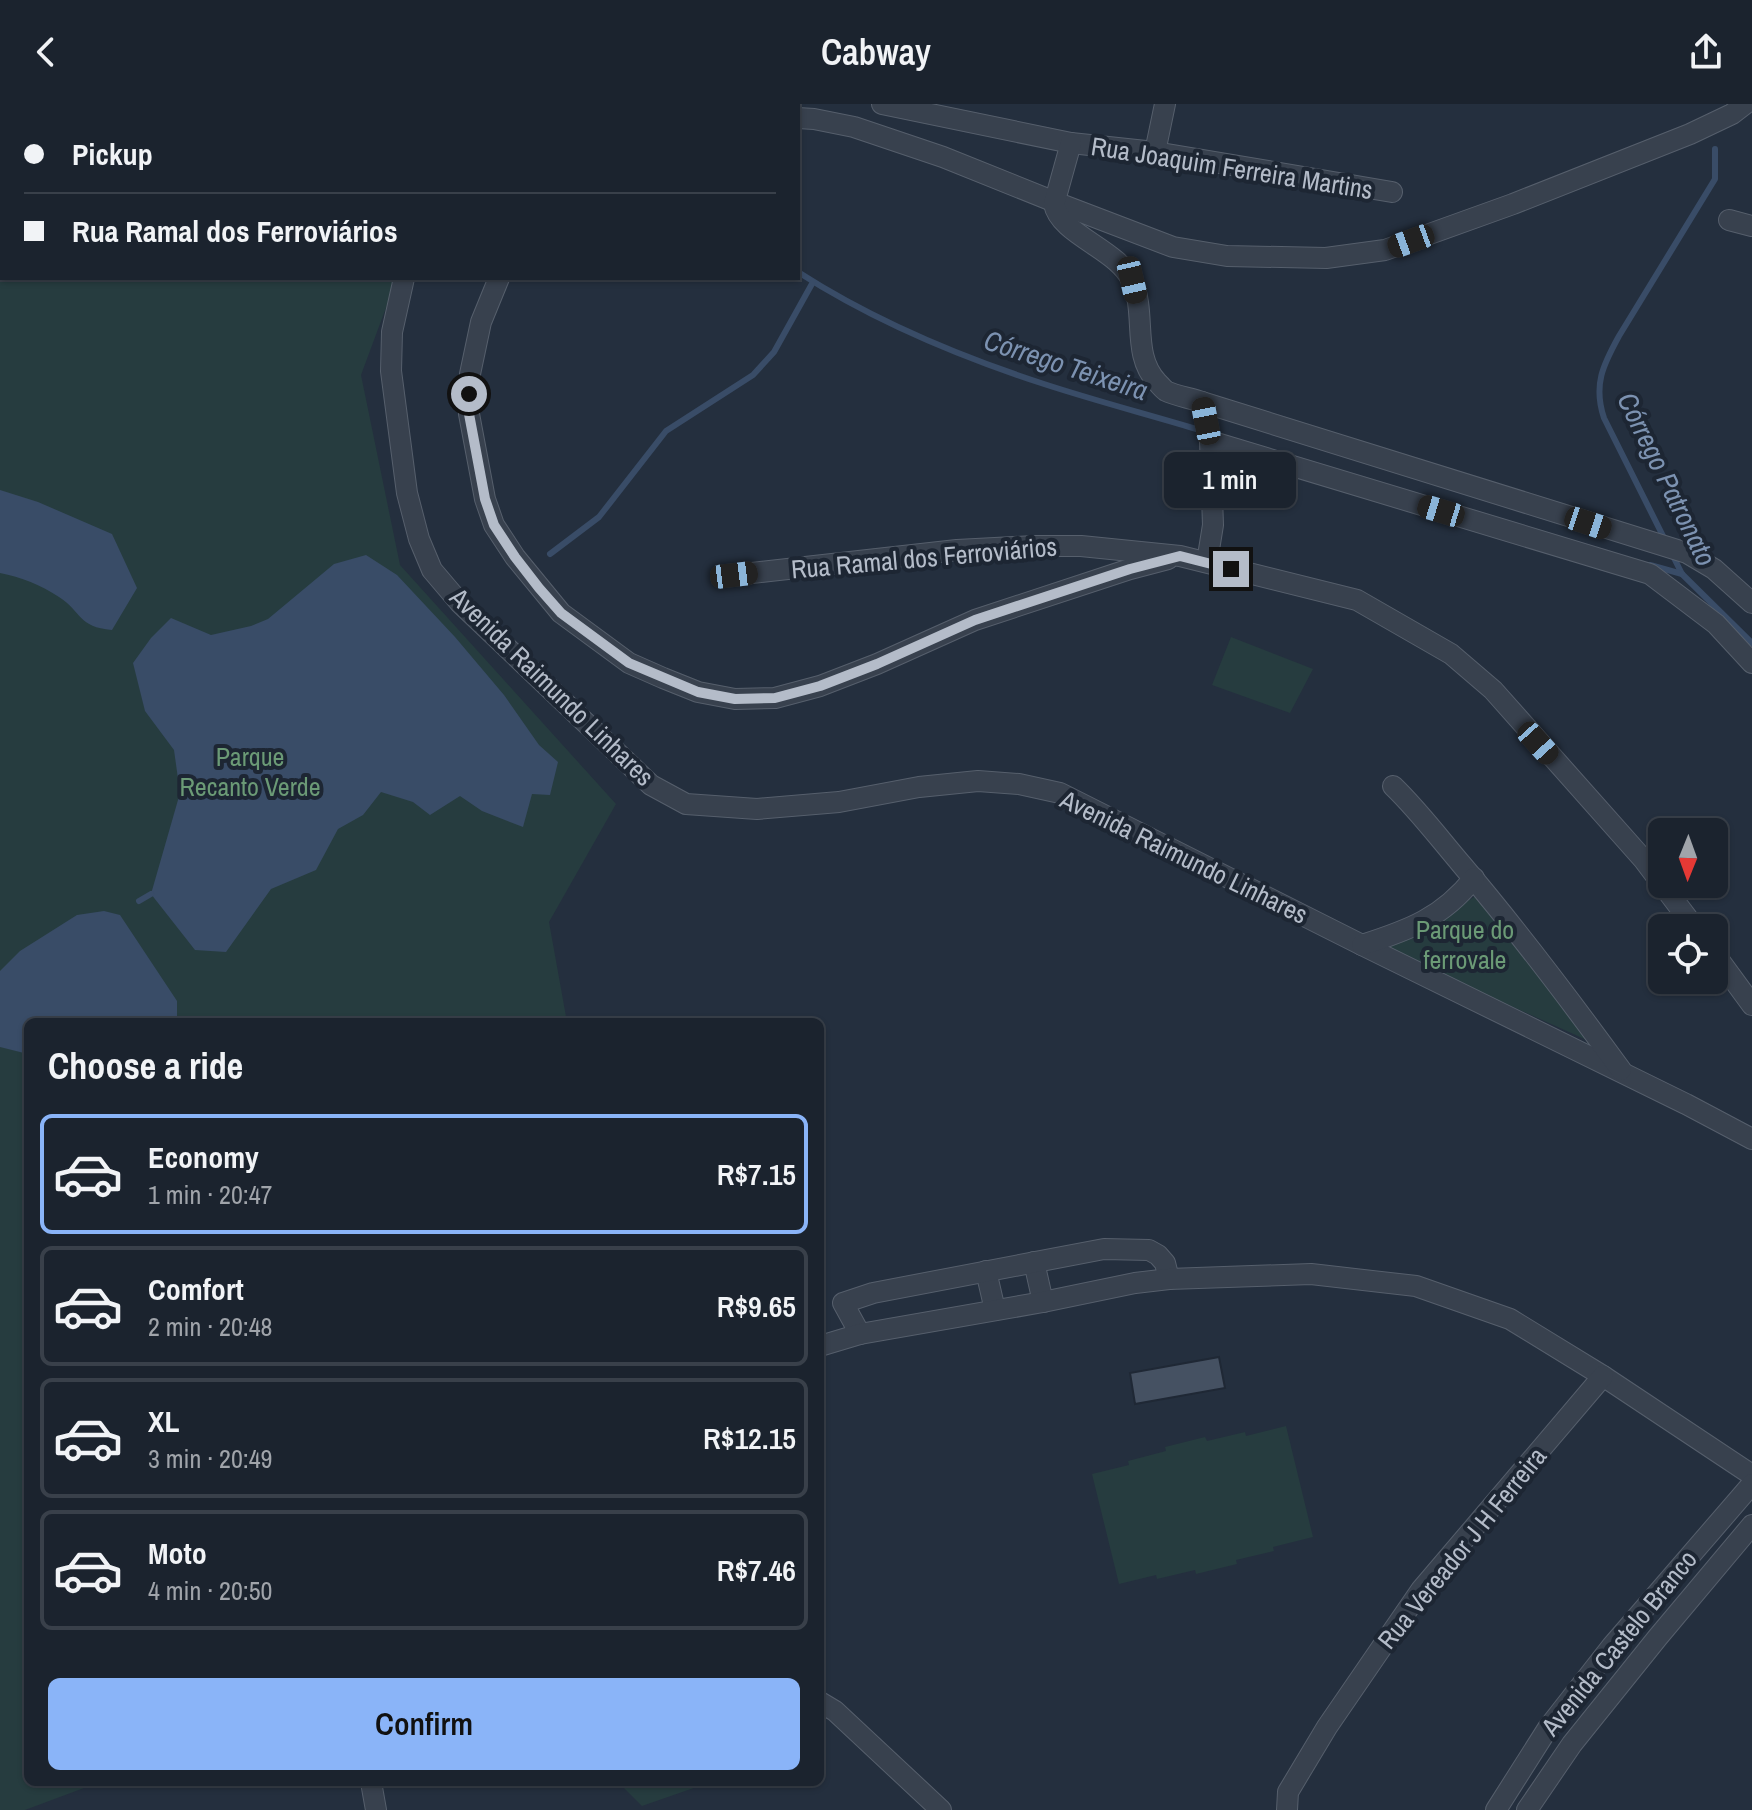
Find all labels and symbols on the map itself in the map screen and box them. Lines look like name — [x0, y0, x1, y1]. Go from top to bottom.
street label: Rua Joaquim Ferreira Martins — [1089, 128, 1375, 207]
car — [1384, 222, 1438, 260]
car — [1115, 254, 1149, 306]
water label: Córrego Teixeira — [979, 321, 1153, 409]
route start — [451, 376, 487, 412]
water label: Córrego Patronato — [1609, 386, 1725, 572]
car — [1190, 395, 1222, 447]
callout: 1 min — [1165, 453, 1297, 509]
car — [1415, 493, 1467, 529]
car — [1561, 504, 1615, 542]
street label: Rua Ramal dos Ferroviários — [790, 528, 1058, 587]
route end — [1213, 551, 1249, 587]
car — [709, 560, 759, 590]
street label: Avenida Raimundo Linhares — [442, 579, 662, 793]
car — [1513, 717, 1563, 769]
park label: Parque Recanto Verde — [179, 739, 321, 804]
street label: Avenida Raimundo Linhares — [1054, 781, 1314, 932]
north arrow — [1648, 818, 1728, 898]
park label: Parque do ferrovale — [1416, 912, 1514, 977]
street label: Rua Vereador J H Ferreira — [1369, 1439, 1554, 1656]
street label: Avenida Castelo Branco — [1532, 1542, 1704, 1744]

